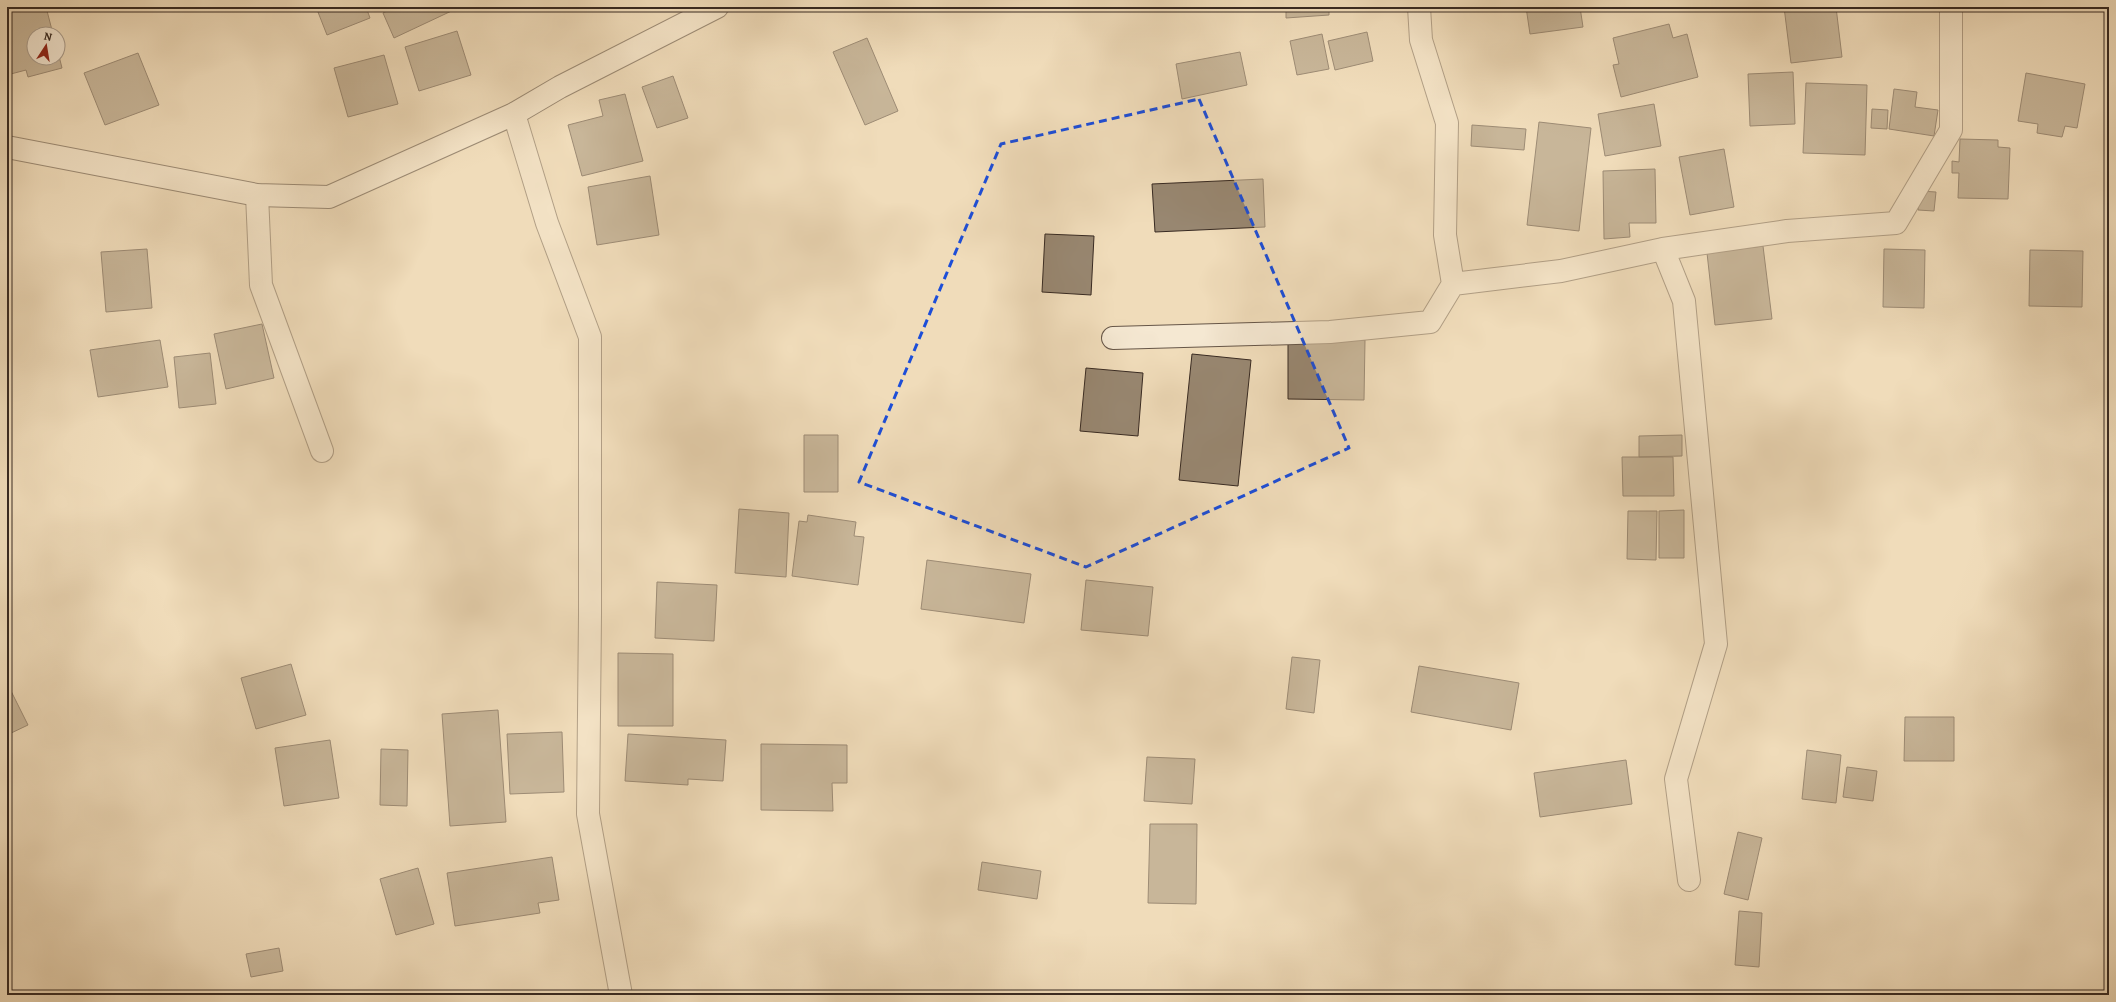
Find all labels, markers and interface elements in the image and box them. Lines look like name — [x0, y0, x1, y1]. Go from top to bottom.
north arrow — [26, 26, 66, 66]
text: N — [42, 29, 53, 45]

